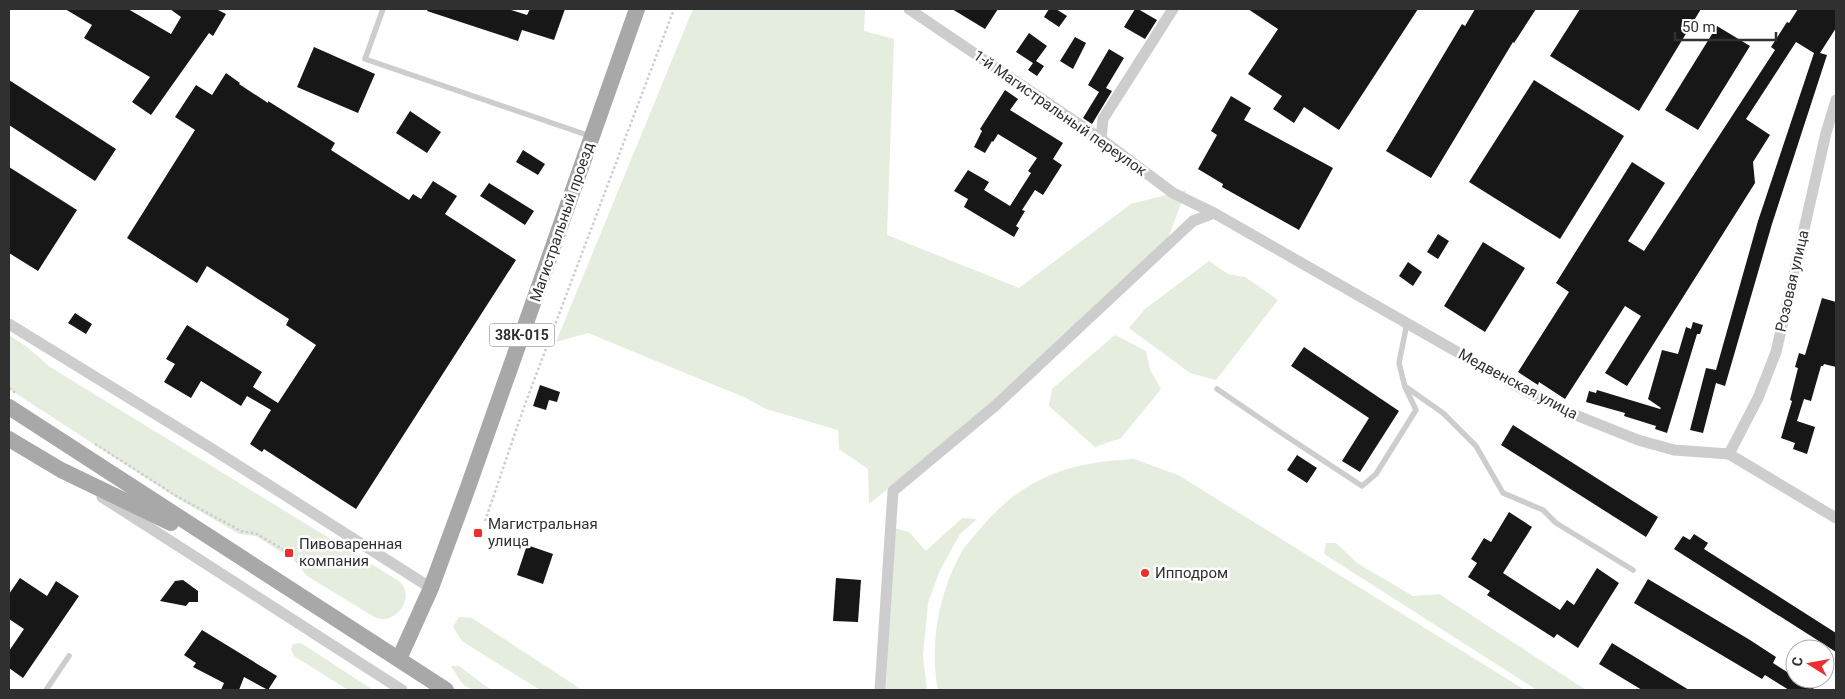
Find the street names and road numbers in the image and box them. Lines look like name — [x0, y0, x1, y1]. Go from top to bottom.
street label: 1-й Магистральный переулок — [970, 46, 1150, 180]
street label: Магистральный проезд — [526, 140, 598, 304]
street label: Розовая улица — [1772, 228, 1812, 334]
road number: 38К-015 — [490, 324, 554, 346]
street label: Медвенская улица — [1455, 345, 1581, 423]

